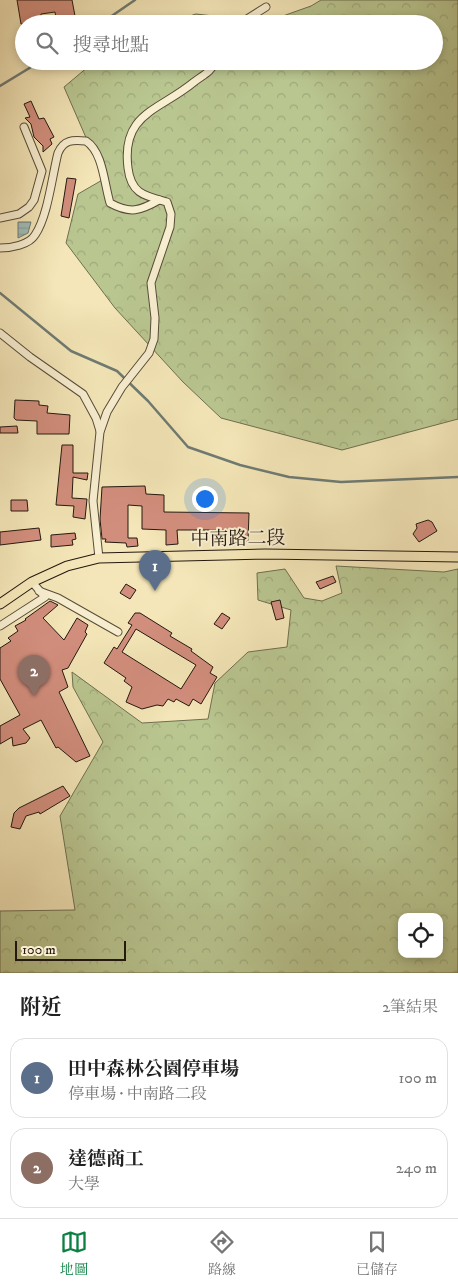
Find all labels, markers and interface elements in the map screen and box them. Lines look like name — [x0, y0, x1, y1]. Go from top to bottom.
search box — [15, 15, 443, 70]
icon: search — [33, 29, 61, 57]
text: 搜尋地點 — [73, 34, 149, 57]
your location — [192, 486, 218, 512]
street label: 中南路二段 — [190, 527, 286, 551]
pin: 1 — [139, 550, 171, 591]
pin: 2 — [18, 655, 50, 696]
map controls — [398, 913, 443, 958]
button: locate — [398, 913, 443, 958]
scale bar — [15, 938, 126, 961]
text: 100 m — [22, 941, 56, 959]
text: 附近 — [20, 995, 62, 1021]
text: 2筆結果 — [382, 997, 438, 1017]
text: 田中森林公園停車場 — [68, 1058, 239, 1081]
text: 1 — [34, 1068, 40, 1088]
text: 100 m — [399, 1068, 437, 1088]
text: 停車場 · 中南路二段 — [68, 1084, 207, 1104]
text: 達德商工 — [68, 1148, 144, 1171]
text: 2 — [33, 1158, 41, 1178]
text: 240 m — [396, 1158, 437, 1178]
text: 大學 — [68, 1174, 100, 1194]
tab: 地圖 — [60, 1228, 88, 1279]
tab: 路線 — [208, 1228, 236, 1279]
tab: 已儲存 — [356, 1228, 398, 1279]

